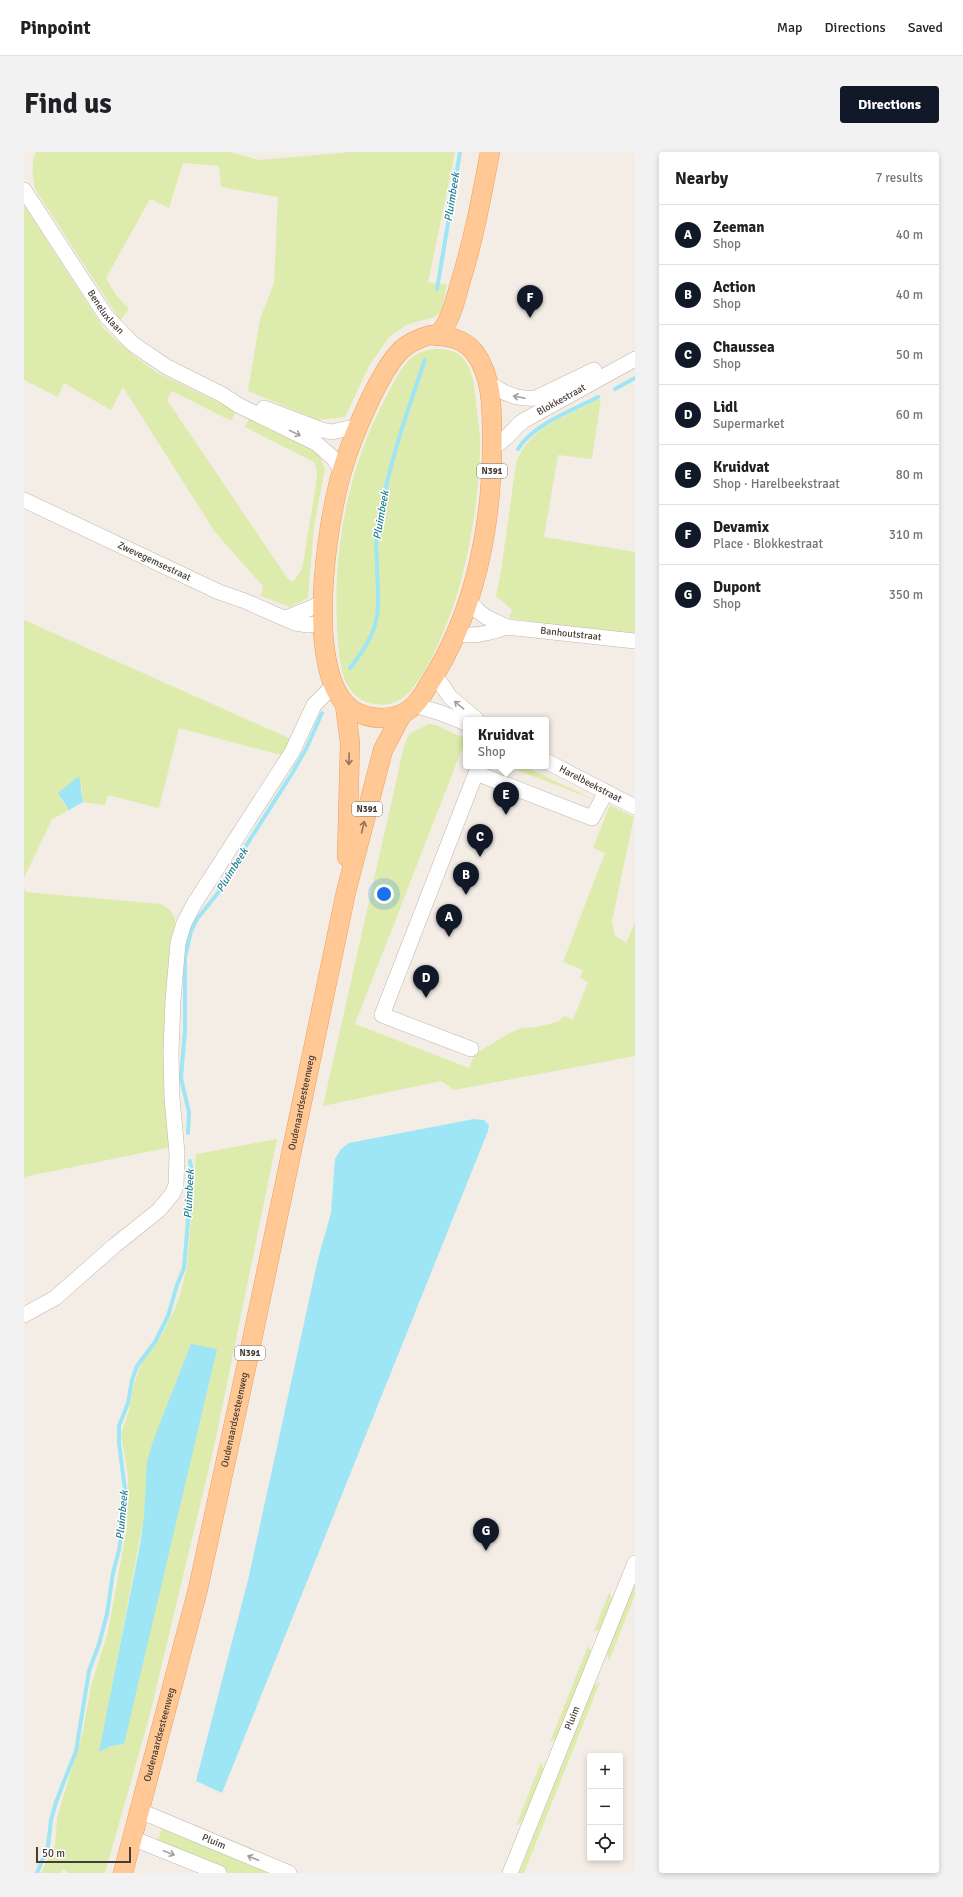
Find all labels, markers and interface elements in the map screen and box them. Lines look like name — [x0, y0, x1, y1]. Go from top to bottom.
text: Pinpoint — [20, 16, 91, 40]
text: Map — [777, 19, 803, 36]
text: Directions — [825, 19, 886, 36]
text: Saved — [908, 19, 943, 36]
button: Directions — [840, 86, 939, 123]
text: Find us — [24, 87, 112, 121]
text: Nearby — [675, 168, 728, 189]
water label: Pluimbeek — [442, 170, 463, 222]
text: 7 results — [875, 170, 923, 186]
text: Zeeman — [713, 218, 764, 236]
text: A — [684, 227, 692, 243]
text: 40 m — [896, 227, 923, 243]
text: Shop — [713, 236, 741, 252]
text: Action — [713, 278, 756, 296]
pin: F — [517, 285, 543, 318]
text: B — [684, 287, 692, 303]
text: 40 m — [896, 287, 923, 303]
street label: Beneluxlaan — [85, 288, 126, 337]
text: Shop — [713, 296, 741, 312]
text: Chaussea — [713, 338, 775, 356]
text: C — [684, 347, 692, 363]
text: 50 m — [896, 347, 923, 363]
text: Shop — [713, 356, 741, 372]
street label: Blokkestraat — [535, 381, 588, 418]
one-way arrow — [512, 393, 525, 401]
text: Lidl — [713, 398, 738, 416]
text: D — [684, 407, 692, 423]
text: 60 m — [896, 407, 923, 423]
text: Supermarket — [713, 416, 785, 432]
one-way arrow — [288, 430, 300, 437]
text: Kruidvat — [713, 458, 769, 476]
road number: N391 — [477, 464, 507, 478]
text: E — [684, 467, 692, 483]
text: 80 m — [896, 467, 923, 483]
text: Shop · Harelbeekstraat — [713, 476, 840, 492]
water label: Pluimbeek — [370, 488, 392, 540]
text: Devamix — [713, 518, 769, 536]
text: F — [685, 527, 691, 543]
text: 310 m — [889, 527, 923, 543]
text: Place · Blokkestraat — [713, 536, 823, 552]
street label: Zwevegemsestraat — [116, 539, 193, 584]
text: Dupont — [713, 578, 761, 596]
text: G — [684, 587, 692, 603]
text: 350 m — [889, 587, 923, 603]
text: Shop — [713, 596, 741, 612]
street label: Banhoutstraat — [540, 625, 602, 643]
one-way arrow — [453, 700, 464, 709]
popup — [463, 717, 549, 769]
text: Kruidvat — [478, 726, 534, 744]
text: Shop — [478, 744, 506, 760]
one-way arrow — [346, 752, 353, 765]
street label: Harelbeekstraat — [557, 763, 624, 805]
pin: E — [493, 782, 519, 815]
road number: N391 — [352, 802, 382, 816]
one-way arrow — [359, 821, 367, 834]
pin: C — [467, 824, 493, 857]
water label: Pluimbeek — [213, 844, 251, 894]
pin: B — [453, 862, 479, 895]
your location — [374, 884, 394, 904]
pin: A — [436, 904, 462, 937]
pin: D — [413, 965, 439, 998]
street label: Oudenaardsesteenweg — [286, 1054, 318, 1151]
water label: Pluimbeek — [181, 1168, 197, 1219]
road number: N391 — [235, 1346, 265, 1360]
street label: Oudenaardsesteenweg — [219, 1371, 251, 1468]
water label: Pluimbeek — [113, 1488, 131, 1540]
pin: G — [473, 1518, 499, 1551]
street label: Oudenaardsesteenweg — [141, 1686, 178, 1783]
street label: Pluim — [562, 1704, 583, 1732]
map controls — [587, 1753, 623, 1861]
button: + — [587, 1753, 623, 1789]
button: − — [587, 1789, 623, 1825]
button: locate — [587, 1825, 623, 1861]
street label: Pluim — [200, 1831, 228, 1852]
scale bar — [36, 1845, 131, 1864]
text: 50 m — [42, 1847, 65, 1860]
one-way arrow — [162, 1849, 174, 1857]
one-way arrow — [247, 1854, 259, 1861]

